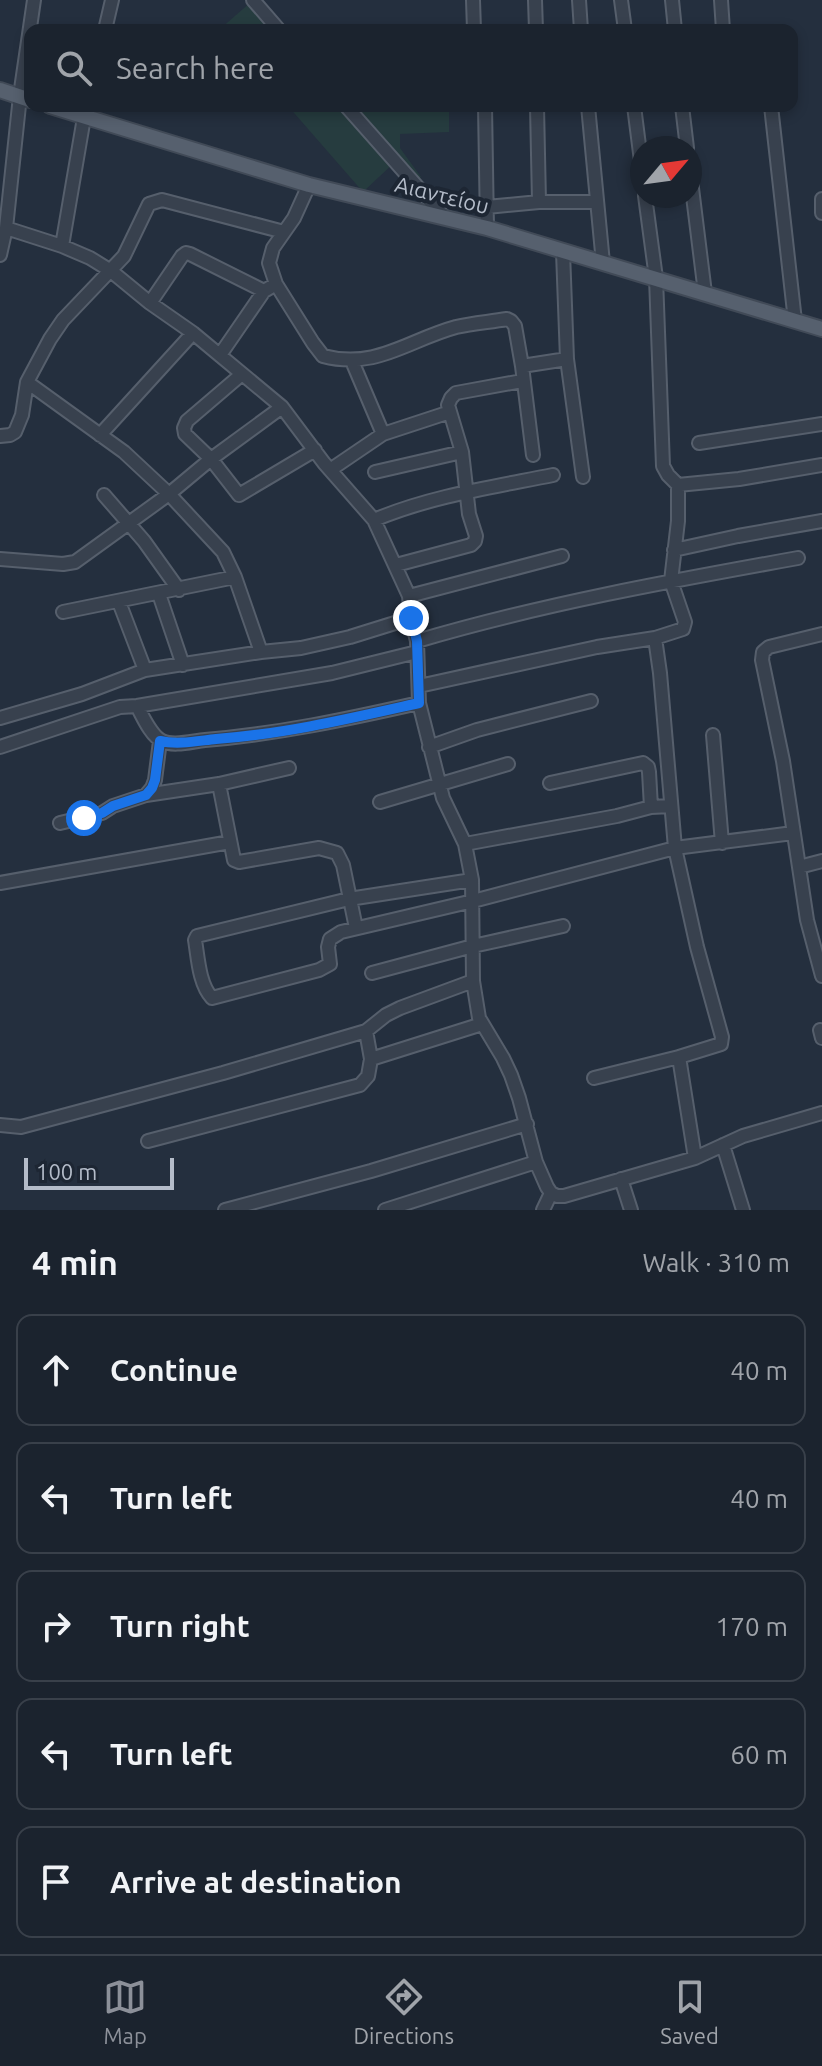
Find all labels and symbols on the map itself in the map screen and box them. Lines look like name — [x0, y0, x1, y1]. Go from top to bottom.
north arrow — [630, 136, 702, 208]
street label: Αιαντείου — [393, 171, 492, 218]
route end — [393, 600, 429, 636]
route start — [66, 800, 102, 836]
scale bar — [24, 1154, 174, 1190]

